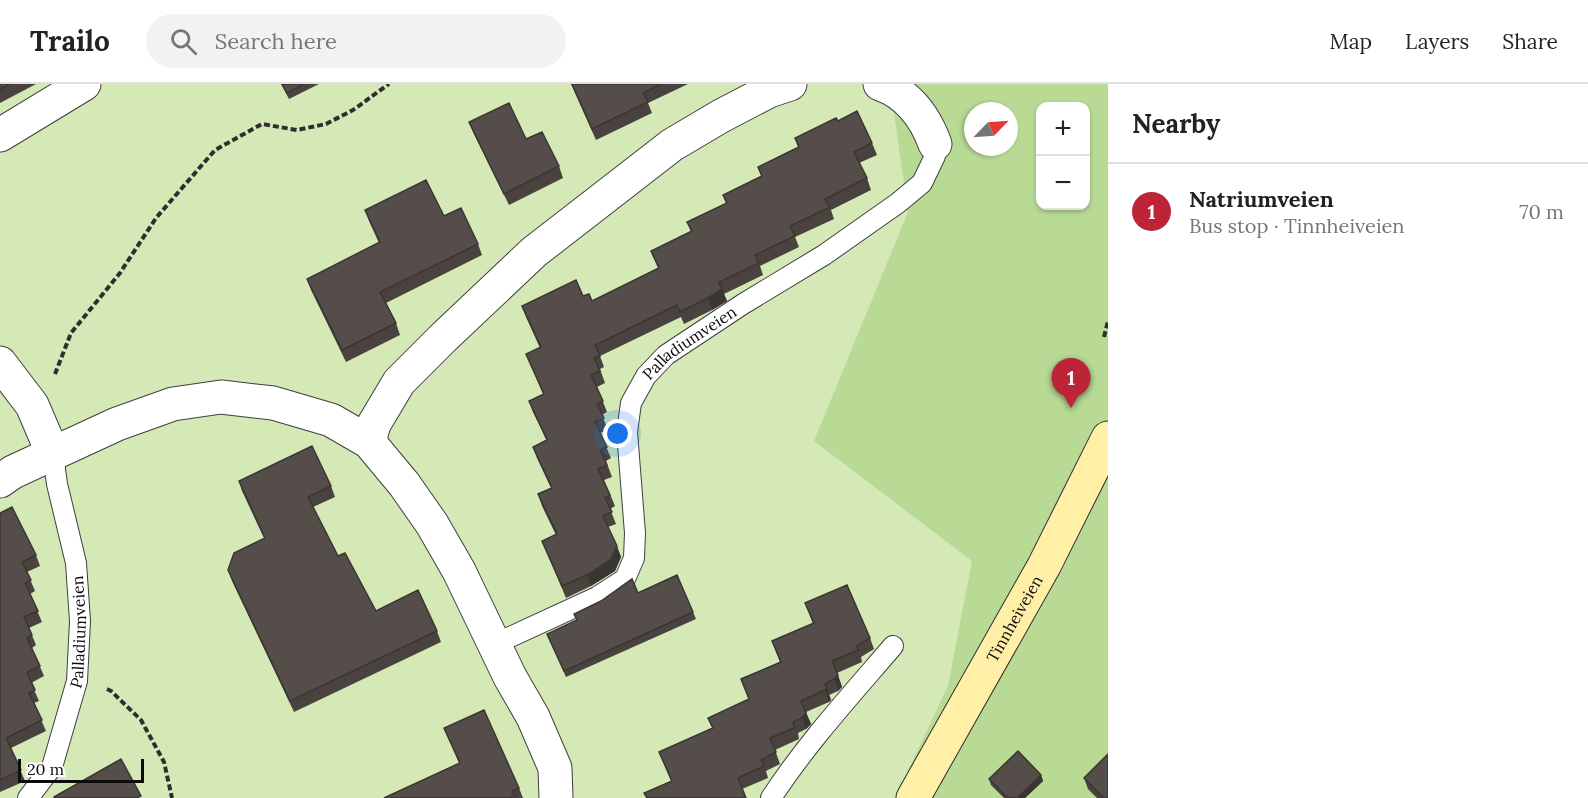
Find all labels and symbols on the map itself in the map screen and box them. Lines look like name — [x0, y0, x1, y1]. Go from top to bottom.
north arrow — [964, 102, 1018, 156]
street label: Palladiumveien — [638, 301, 740, 384]
pin: 1 — [1052, 358, 1090, 408]
your location — [603, 419, 632, 448]
street label: Tinnheiveien — [982, 571, 1047, 666]
street label: Palladiumveien — [65, 575, 90, 690]
scale bar — [18, 756, 144, 784]

